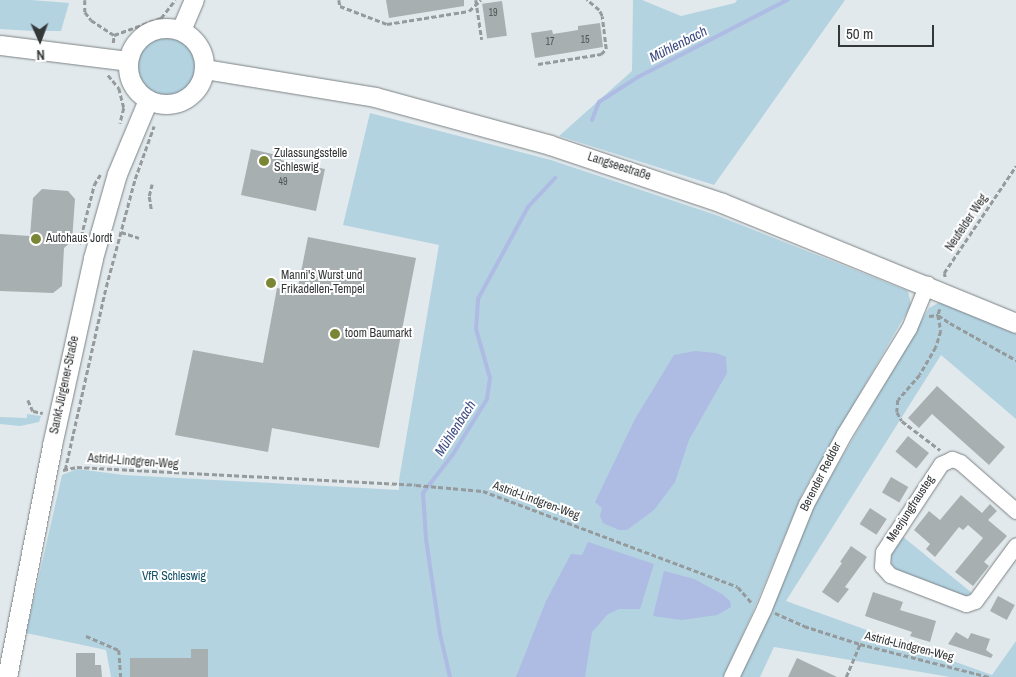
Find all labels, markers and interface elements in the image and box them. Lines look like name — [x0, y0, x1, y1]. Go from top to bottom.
house number: 19 — [488, 7, 498, 19]
north arrow — [15, 15, 65, 65]
scale bar — [841, 15, 937, 47]
water label: Mühlenbach — [646, 22, 710, 66]
text: 50 m — [846, 23, 873, 44]
house number: 15 — [580, 34, 590, 46]
house number: 17 — [545, 36, 555, 48]
text: N — [36, 46, 45, 64]
place label: Zulassungsstelle Schleswig — [274, 147, 347, 175]
street label: Langseestraße — [586, 150, 652, 184]
marker: Zulassungsstelle Schleswig — [258, 155, 270, 167]
house number: 49 — [278, 176, 288, 188]
street label: Neufelder Weg — [943, 192, 991, 254]
place label: Autohaus Jordt — [46, 232, 112, 246]
marker: Autohaus Jordt — [30, 233, 42, 245]
place label: Manni's Wurst und Frikadellen-Tempel — [281, 269, 365, 297]
marker: Manni's Wurst und Frikadellen-Tempel — [265, 277, 277, 289]
place label: toom Baumarkt — [345, 327, 412, 341]
marker: toom Baumarkt — [329, 328, 341, 340]
street label: Sankt-Jürgener-Straße — [48, 335, 82, 435]
water label: Mühlenbach — [431, 397, 479, 459]
street label: Berender Redder — [797, 440, 845, 514]
street label: Astrid-Lindgren-Weg — [87, 452, 179, 472]
street label: Meerjungfrausteg — [884, 473, 938, 545]
street label: Astrid-Lindgren-Weg — [491, 479, 581, 523]
park label: VfR Schleswig — [142, 570, 206, 584]
street label: Astrid-Lindgren-Weg — [863, 629, 955, 665]

